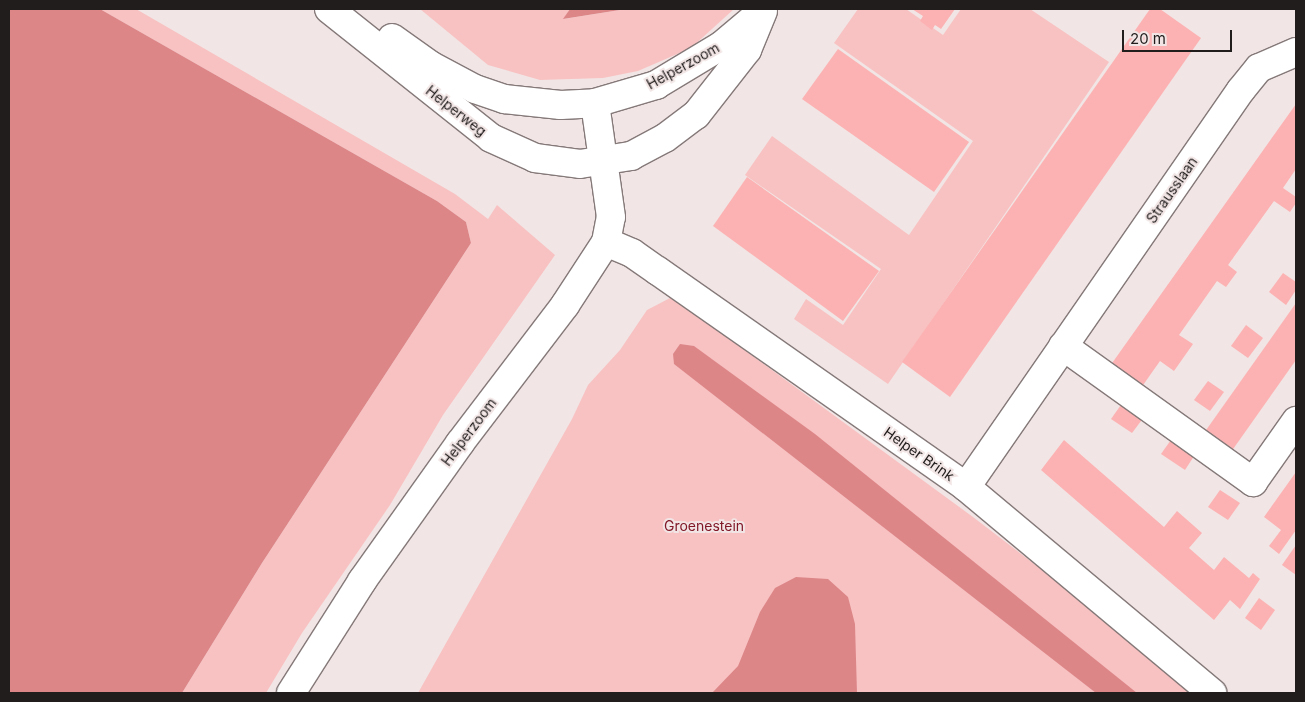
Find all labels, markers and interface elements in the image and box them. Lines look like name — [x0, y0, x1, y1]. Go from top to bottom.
scale bar — [1125, 20, 1235, 52]
text: 20 m — [1130, 29, 1166, 48]
street label: Helperzoom — [644, 39, 722, 93]
street label: Helperweg — [422, 82, 490, 140]
street label: Strausslaan — [1143, 154, 1201, 226]
street label: Helperzoom — [438, 395, 500, 469]
street label: Helper Brink — [881, 424, 957, 484]
park label: Groenestein — [664, 518, 744, 534]

